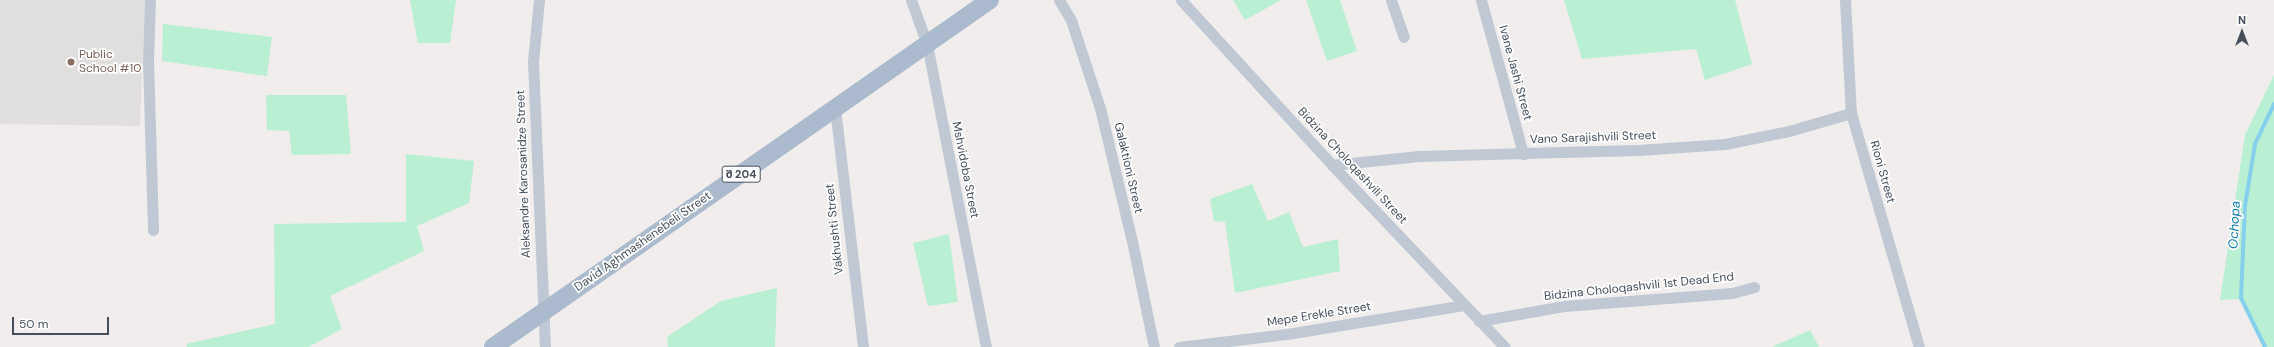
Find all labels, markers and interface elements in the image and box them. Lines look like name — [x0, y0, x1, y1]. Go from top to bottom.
north arrow — [2222, 12, 2262, 52]
text: N — [2238, 13, 2246, 27]
street label: Ivane Jashi Street — [1495, 24, 1535, 122]
place label: Public School #10 — [79, 48, 141, 76]
marker: Public School #10 — [66, 57, 76, 67]
street label: Aleksandre Karosanidze Street — [514, 90, 534, 258]
street label: Bidzina Choloqashvili Street — [1294, 105, 1410, 227]
street label: Mshvidoba Street — [949, 121, 981, 219]
street label: Galaktioni Street — [1111, 121, 1145, 215]
street label: Vano Sarajishvili Street — [1530, 129, 1656, 147]
street label: Rioni Street — [1866, 139, 1898, 205]
road number: შ 204 — [721, 165, 761, 183]
street label: Vakhushti Street — [823, 183, 847, 275]
street label: David Aghmashenebeli Street — [572, 189, 714, 295]
water label: Ochopa — [2226, 201, 2244, 249]
street label: Bidzina Choloqashvili 1st Dead End — [1543, 270, 1735, 304]
street label: Mepe Erekle Street — [1266, 300, 1372, 330]
scale bar — [14, 309, 111, 335]
text: 50 m — [19, 316, 48, 332]

